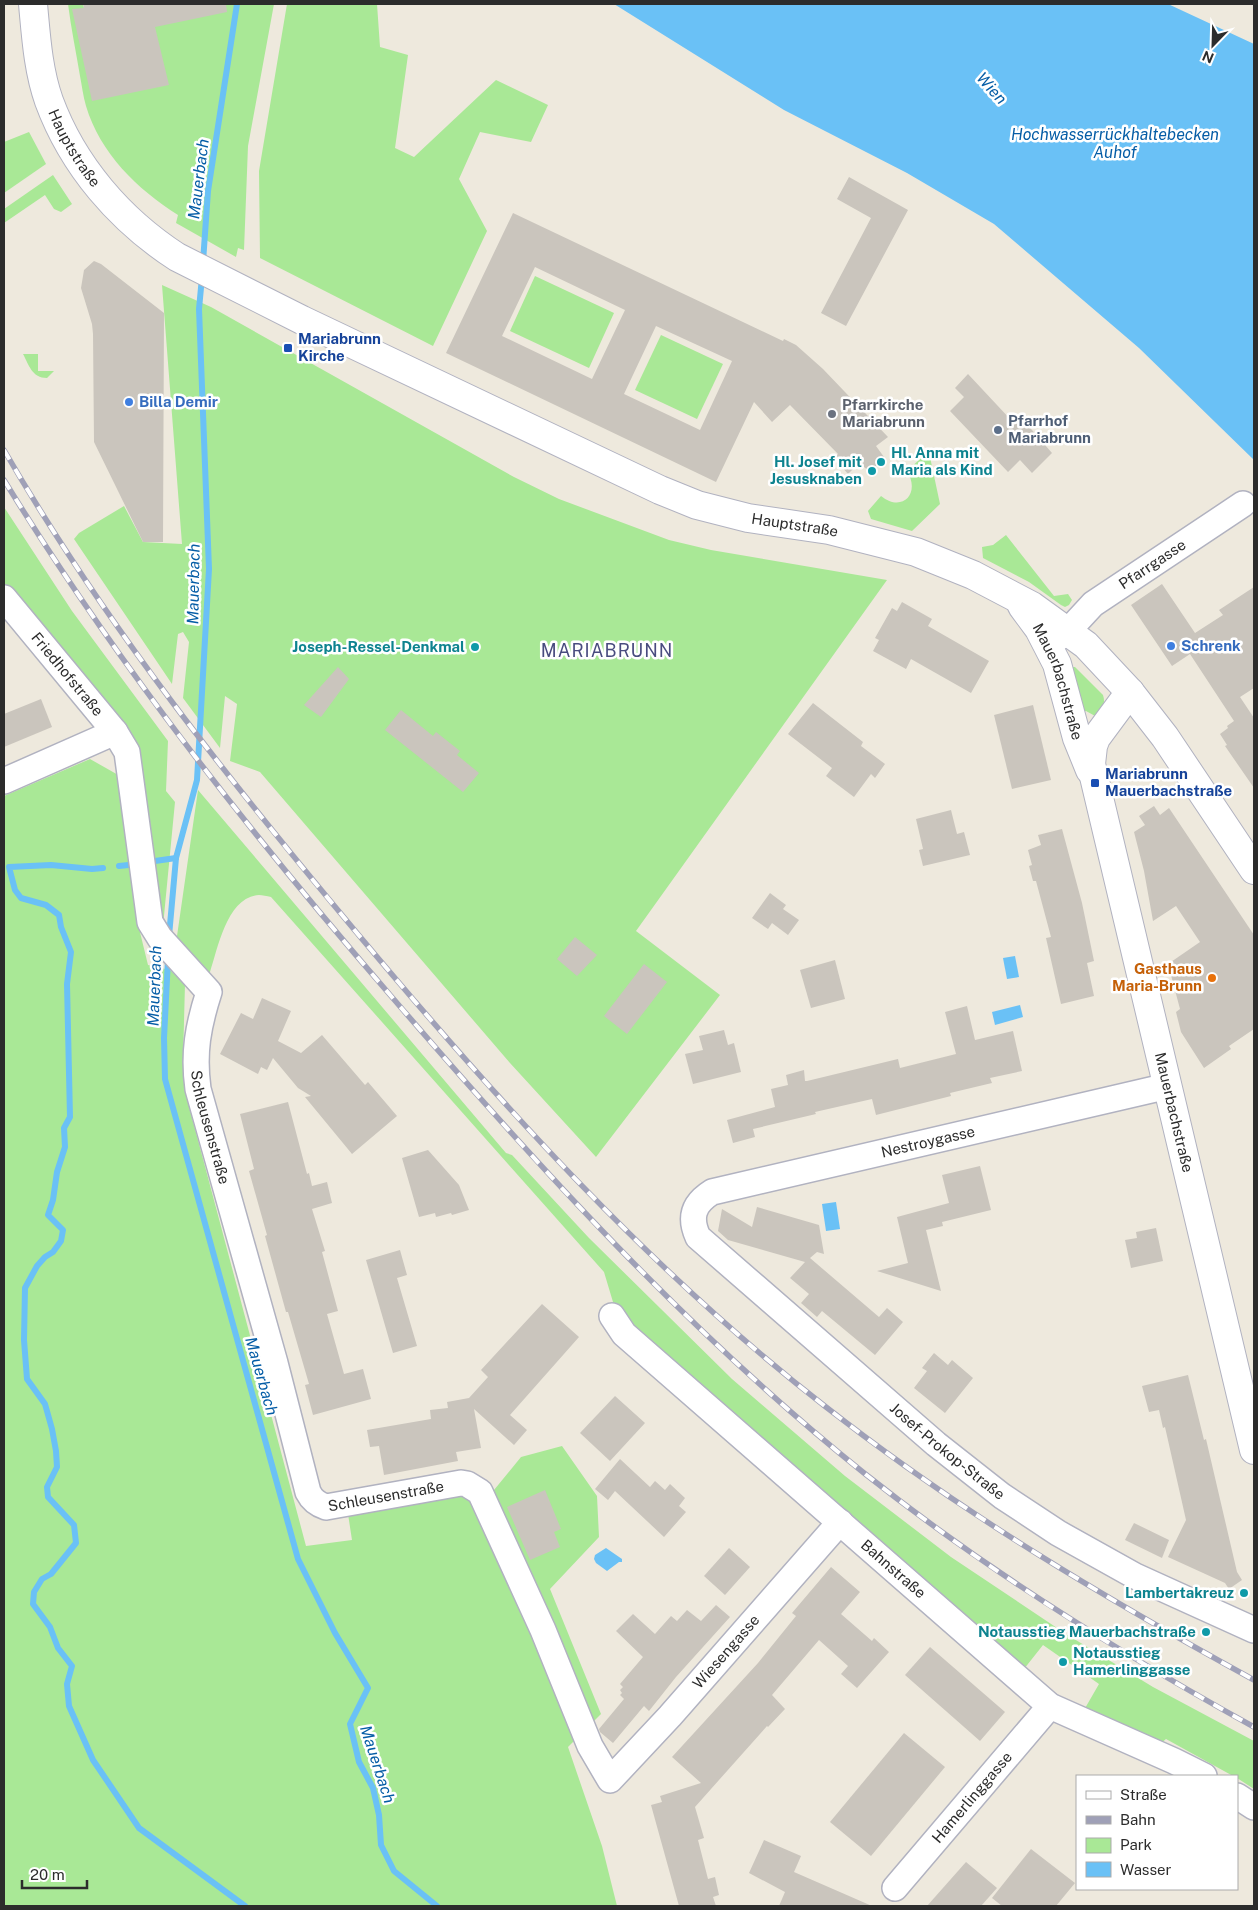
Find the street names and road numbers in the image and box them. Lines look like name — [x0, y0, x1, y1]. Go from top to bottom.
street label: Hauptstraße — [45, 107, 104, 190]
street label: Hauptstraße — [750, 510, 840, 540]
street label: Pfarrgasse — [1116, 536, 1189, 592]
street label: Mauerbachstraße — [1030, 620, 1086, 742]
street label: Friedhofstraße — [28, 629, 107, 719]
street label: Mauerbachstraße — [1152, 1051, 1197, 1174]
street label: Schleusenstraße — [188, 1070, 233, 1186]
street label: Nestroygasse — [879, 1122, 976, 1161]
street label: Josef-Prokop-Straße — [887, 1399, 1008, 1503]
street label: Schleusenstraße — [327, 1477, 445, 1514]
street label: Bahnstraße — [858, 1536, 929, 1601]
street label: Wiesengasse — [689, 1611, 763, 1692]
street label: Hamerlinggasse — [928, 1748, 1015, 1846]

